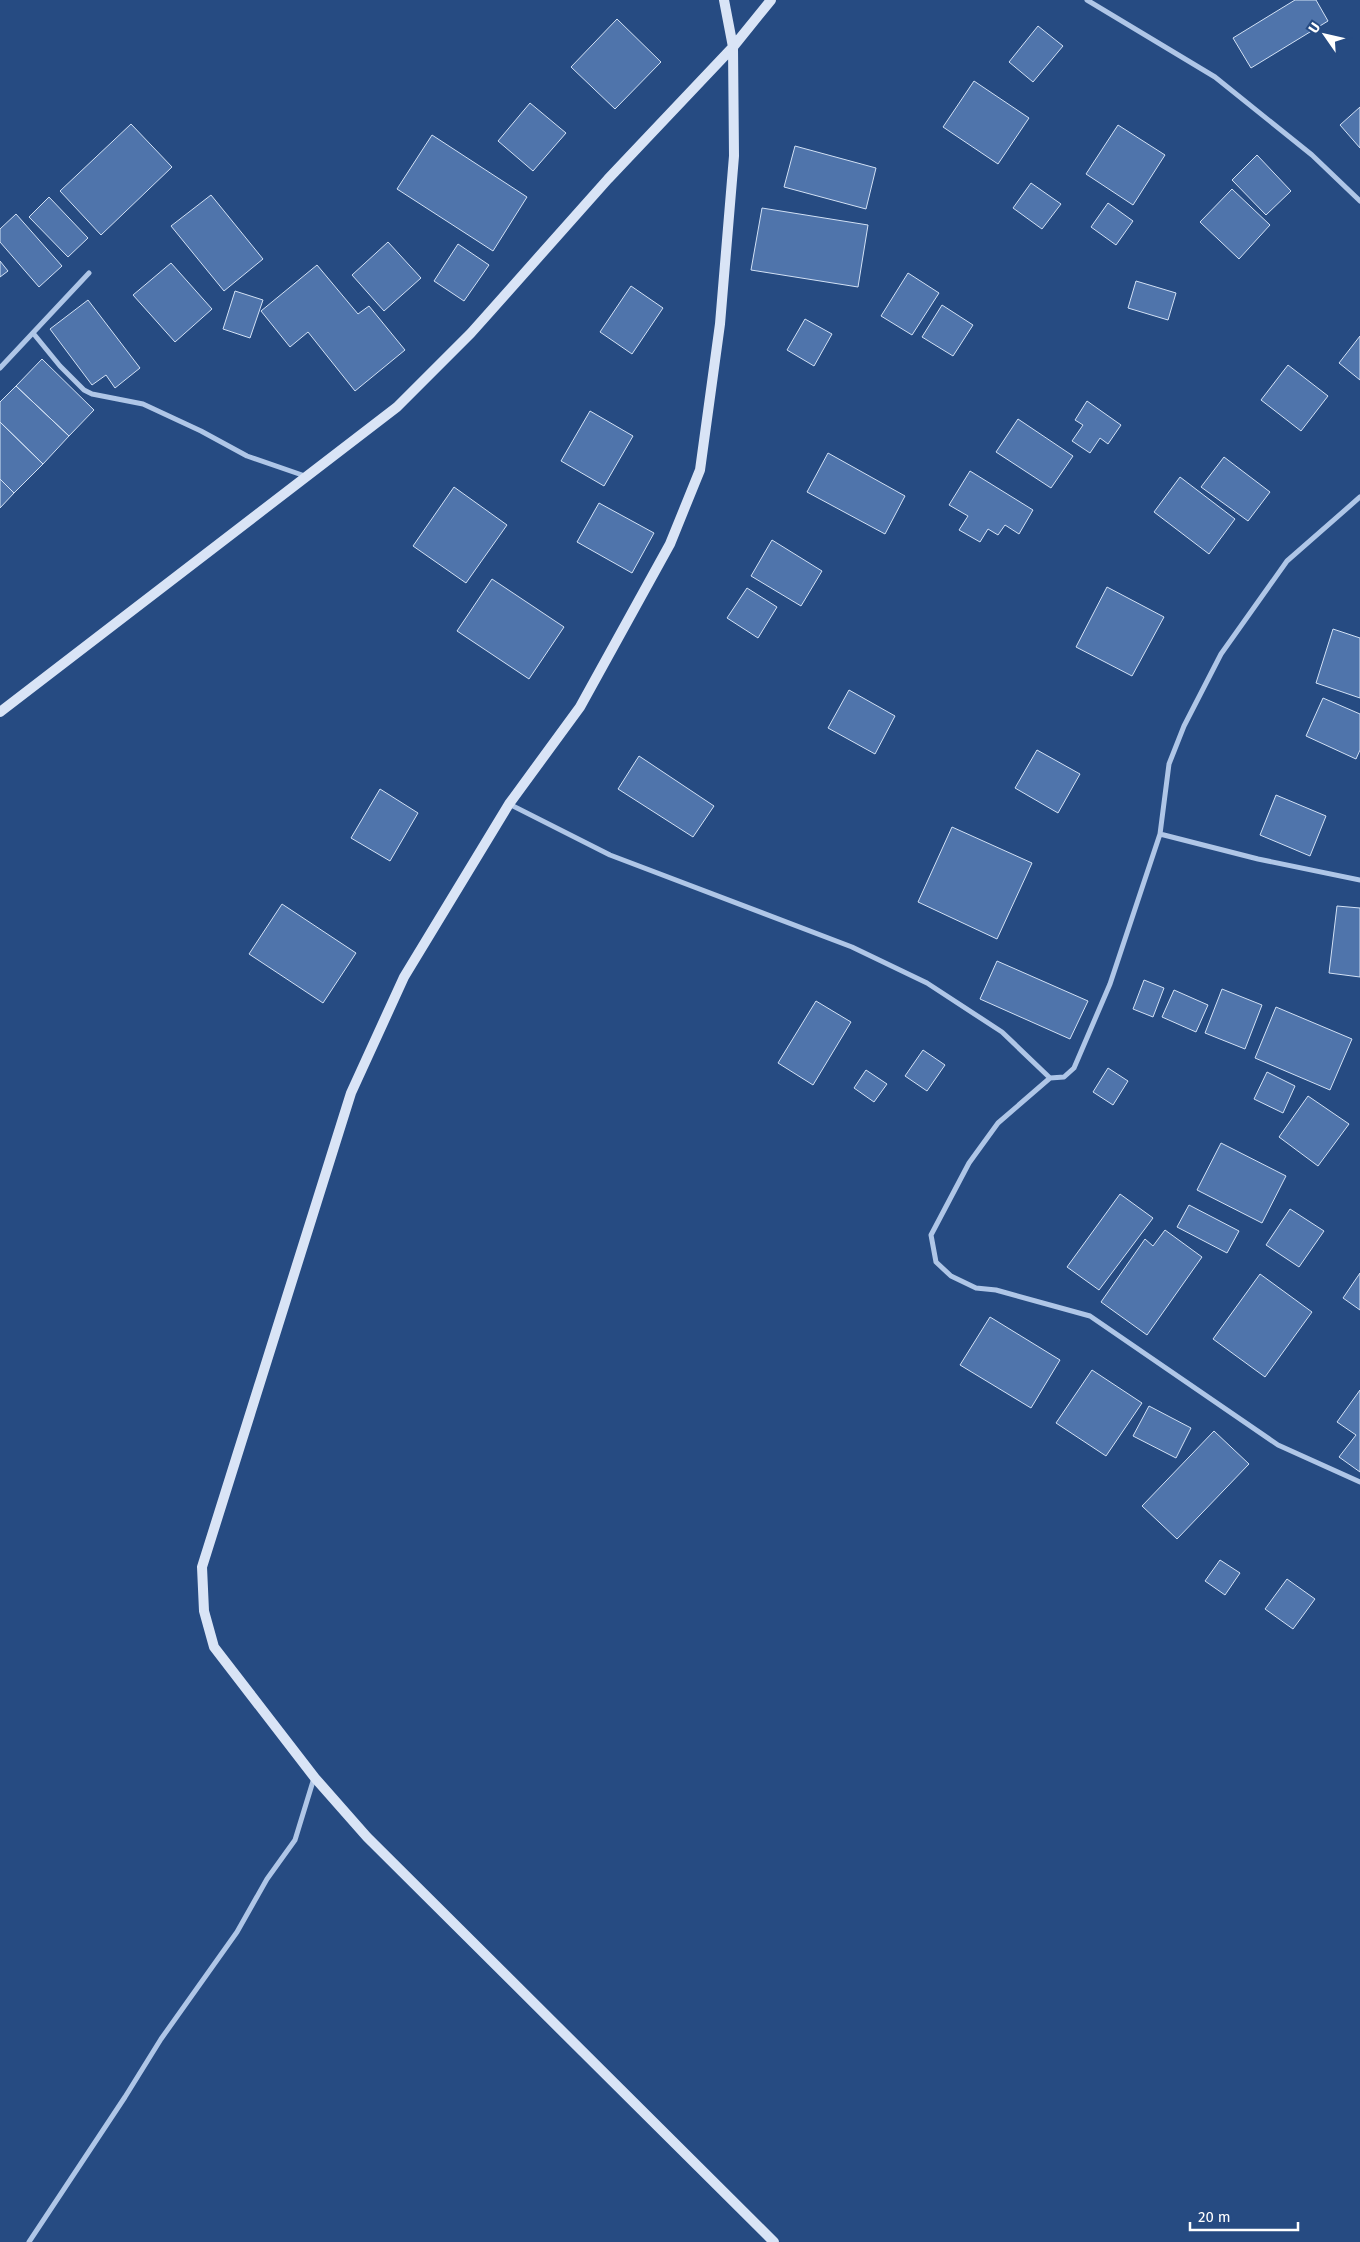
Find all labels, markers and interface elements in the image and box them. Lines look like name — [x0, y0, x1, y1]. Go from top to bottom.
north arrow — [1300, 10, 1350, 60]
text: U — [1305, 19, 1324, 37]
scale bar — [1190, 2200, 1298, 2232]
text: 20 m — [1198, 2208, 1231, 2226]

